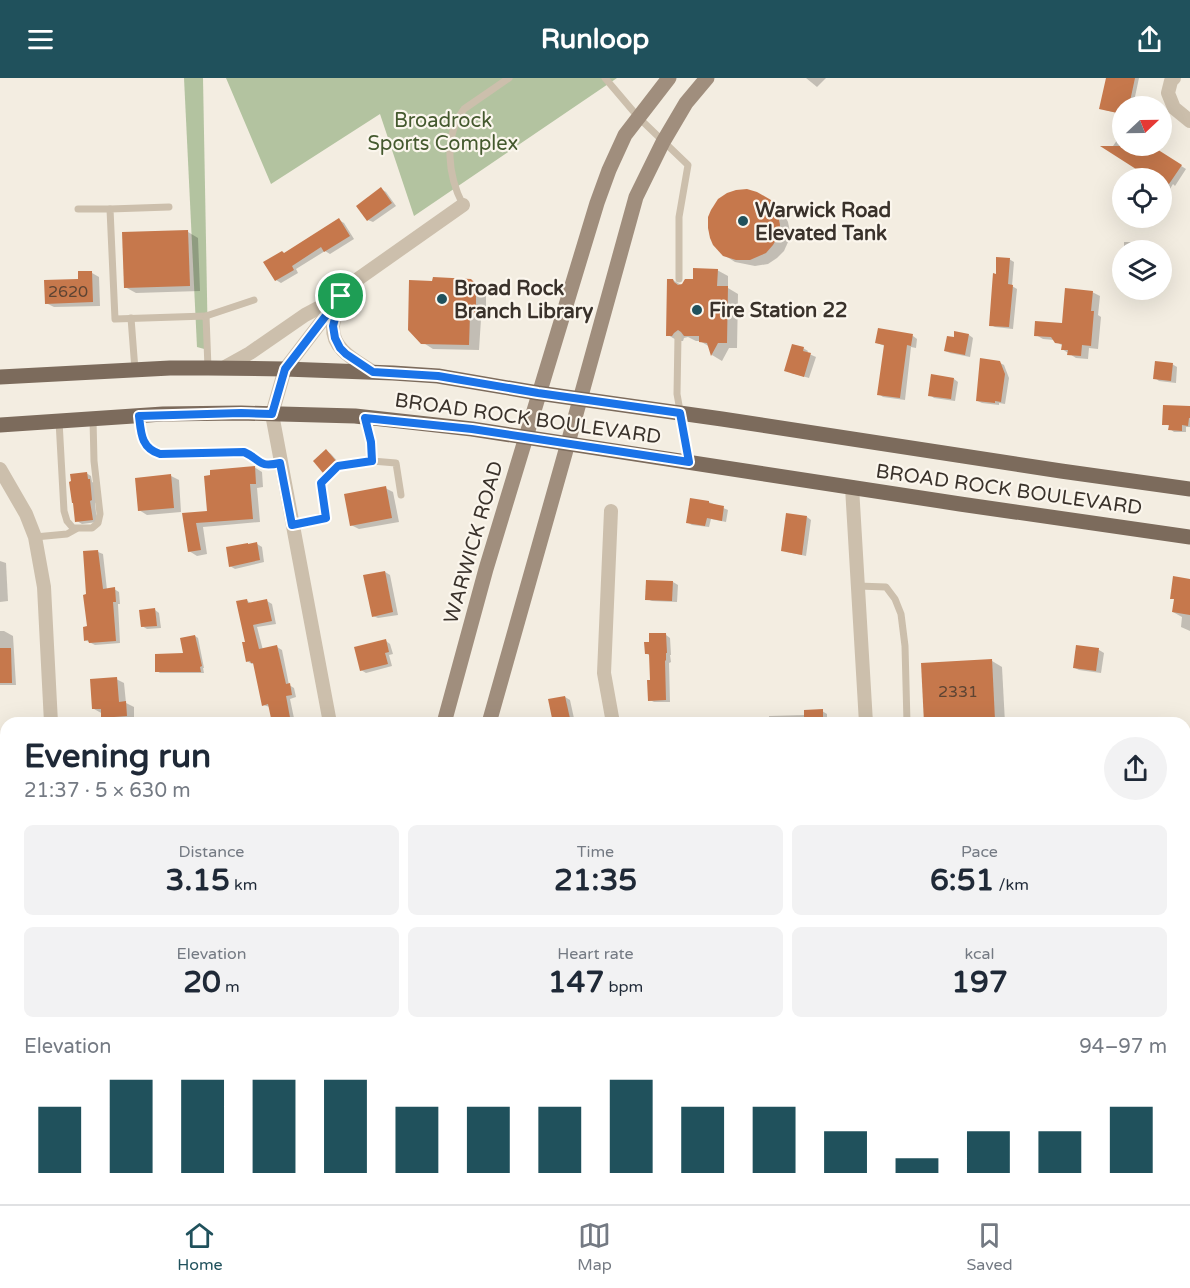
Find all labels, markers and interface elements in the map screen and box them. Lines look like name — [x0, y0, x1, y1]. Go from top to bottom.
icon: menu — [24, 23, 57, 56]
text: Runloop — [541, 23, 649, 56]
icon: share — [1133, 23, 1166, 56]
north arrow — [1112, 96, 1172, 156]
map controls — [1112, 96, 1172, 300]
park label: Broadrock Sports Complex — [368, 109, 518, 156]
button: locate — [1112, 168, 1172, 228]
place label: Warwick Road Elevated Tank — [755, 199, 891, 246]
marker: Warwick Road Elevated Tank — [736, 214, 750, 228]
button: layers — [1112, 240, 1172, 300]
pin — [315, 270, 366, 321]
place label: Broad Rock Branch Library — [454, 277, 594, 324]
icon: arrive — [324, 279, 357, 312]
house number: 2620 — [48, 282, 88, 302]
marker: Broad Rock Branch Library — [435, 292, 449, 306]
place label: Fire Station 22 — [709, 299, 848, 323]
marker: Fire Station 22 — [690, 303, 704, 317]
street label: BROAD ROCK BOULEVARD — [393, 388, 663, 450]
street label: WARWICK ROAD — [439, 458, 509, 626]
street label: BROAD ROCK BOULEVARD — [874, 459, 1144, 521]
house number: 2331 — [938, 682, 978, 702]
text: Evening run — [24, 737, 211, 776]
button: share — [1104, 737, 1167, 800]
text: 21:37 · 5 × 630 m — [24, 779, 191, 803]
text: Distance — [179, 842, 244, 862]
text: Time — [577, 842, 614, 862]
text: Pace — [961, 842, 998, 862]
text: 3.15 — [166, 862, 230, 899]
text: 21:35 — [554, 862, 637, 899]
text: 6:51 — [930, 862, 994, 899]
text: km — [230, 875, 257, 895]
text: /km — [994, 875, 1029, 895]
text: Elevation — [177, 944, 246, 964]
text: Heart rate — [557, 944, 634, 964]
text: kcal — [964, 944, 995, 964]
text: 20 — [183, 964, 221, 1001]
text: 147 — [548, 964, 604, 1001]
text: 197 — [951, 964, 1008, 1001]
text: m — [221, 977, 240, 997]
text: bpm — [604, 977, 643, 997]
text: Elevation — [24, 1035, 111, 1059]
text: 94–97 m — [1079, 1035, 1167, 1059]
tab: Home — [177, 1219, 223, 1275]
tab: Map — [577, 1219, 612, 1275]
tab: Saved — [966, 1219, 1013, 1275]

